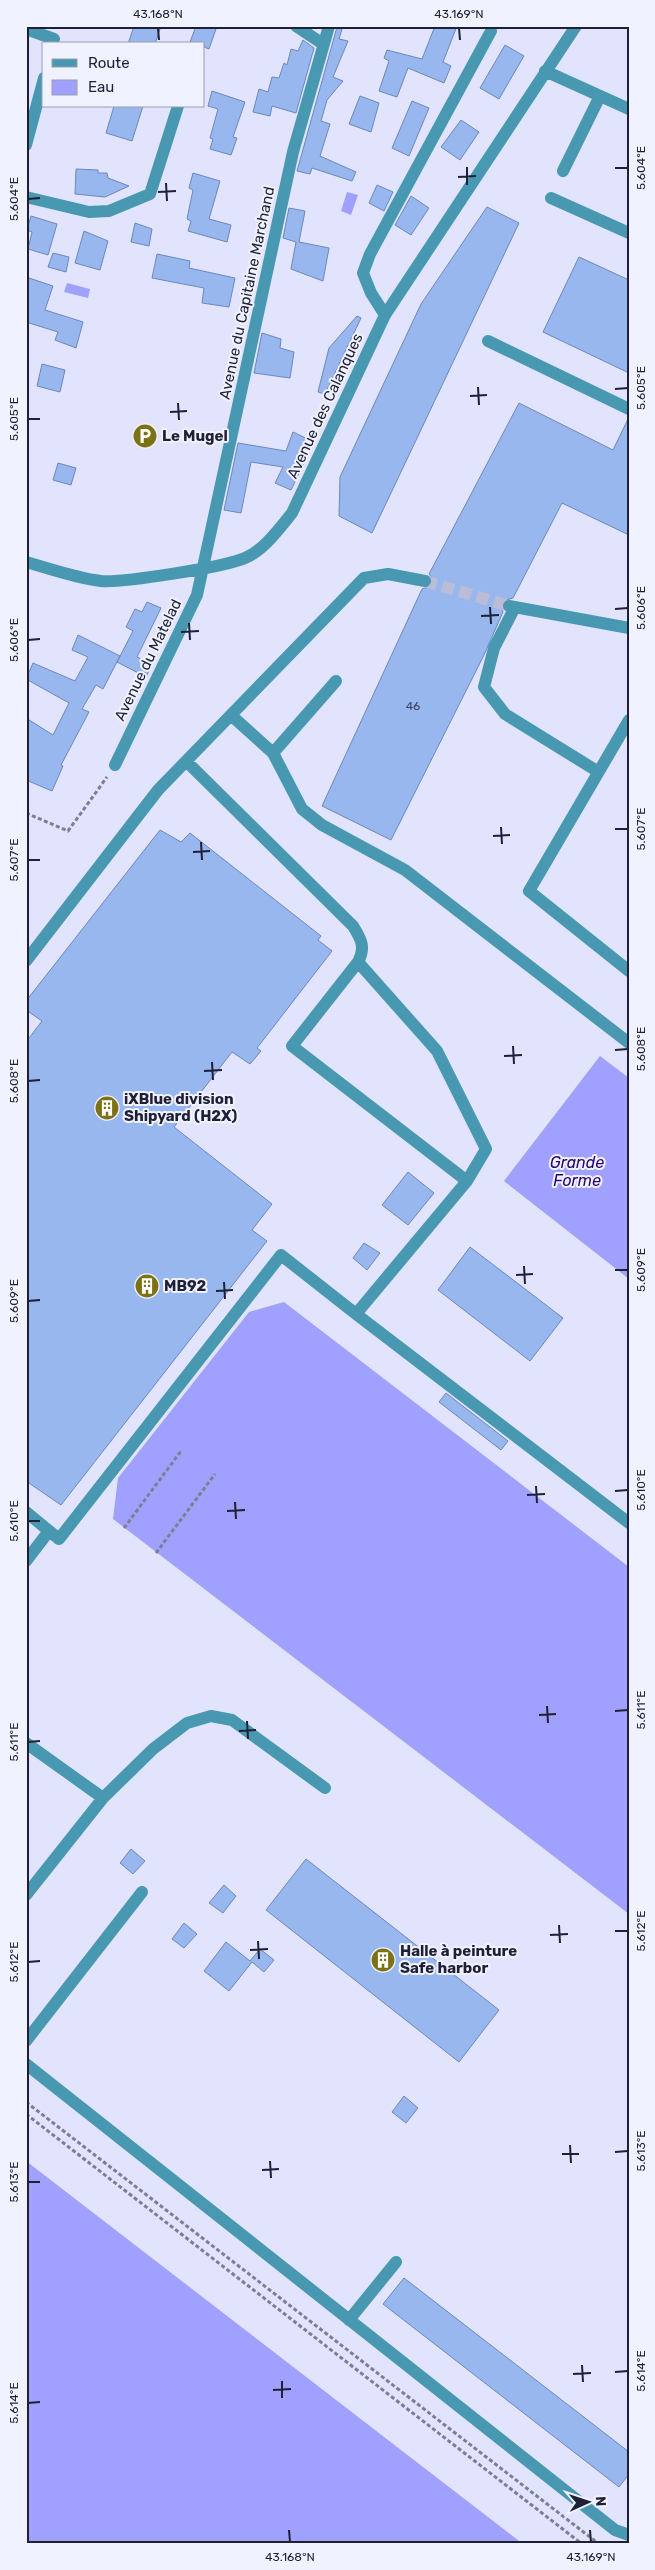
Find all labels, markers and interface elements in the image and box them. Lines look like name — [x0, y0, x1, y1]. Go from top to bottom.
text: 43.168°N — [133, 7, 183, 21]
text: 43.169°N — [434, 7, 484, 21]
legend — [42, 42, 205, 108]
text: Route — [88, 54, 130, 72]
text: Eau — [88, 78, 114, 96]
text: 5.604°E — [634, 146, 648, 190]
text: 5.604°E — [7, 177, 21, 221]
street label: Avenue du Capitaine Marchand — [216, 185, 278, 401]
street label: Avenue des Calanques — [283, 330, 367, 481]
text: 5.605°E — [634, 366, 648, 410]
text: 5.605°E — [7, 397, 21, 441]
parking icon: Le Mugel — [132, 423, 158, 449]
place label: Le Mugel — [162, 427, 228, 445]
text: 5.606°E — [634, 586, 648, 630]
street label: Avenue du Matelad — [111, 596, 185, 724]
text: 5.606°E — [7, 618, 21, 662]
house number: 46 — [406, 699, 420, 713]
text: 5.607°E — [634, 808, 648, 850]
text: 5.607°E — [7, 839, 21, 881]
text: 5.608°E — [634, 1027, 648, 1071]
text: 5.608°E — [7, 1059, 21, 1103]
place label: iXBlue division Shipyard (H2X) — [124, 1090, 237, 1125]
building icon: iXBlue division Shipyard (H2X) — [94, 1095, 120, 1121]
water label: Grande Forme — [550, 1153, 604, 1190]
text: 5.609°E — [634, 1248, 648, 1292]
building icon: MB92 — [134, 1273, 160, 1299]
place label: MB92 — [164, 1277, 207, 1295]
text: 5.609°E — [7, 1279, 21, 1323]
text: 5.610°E — [634, 1469, 648, 1511]
text: 5.610°E — [7, 1500, 21, 1542]
text: 5.611°E — [634, 1690, 648, 1730]
text: 5.611°E — [7, 1722, 21, 1762]
text: 5.612°E — [634, 1911, 648, 1951]
text: 5.612°E — [7, 1942, 21, 1982]
place label: Halle à peinture Safe harbor — [400, 1942, 517, 1977]
building icon: Halle à peinture Safe harbor — [370, 1947, 396, 1973]
text: 5.613°E — [634, 2130, 648, 2172]
text: 5.613°E — [7, 2161, 21, 2203]
text: 5.614°E — [634, 2350, 648, 2392]
text: 5.614°E — [7, 2382, 21, 2424]
north arrow — [562, 2478, 612, 2528]
text: N — [592, 2496, 609, 2507]
text: 43.168°N — [265, 2550, 315, 2564]
text: 43.169°N — [566, 2550, 616, 2564]

